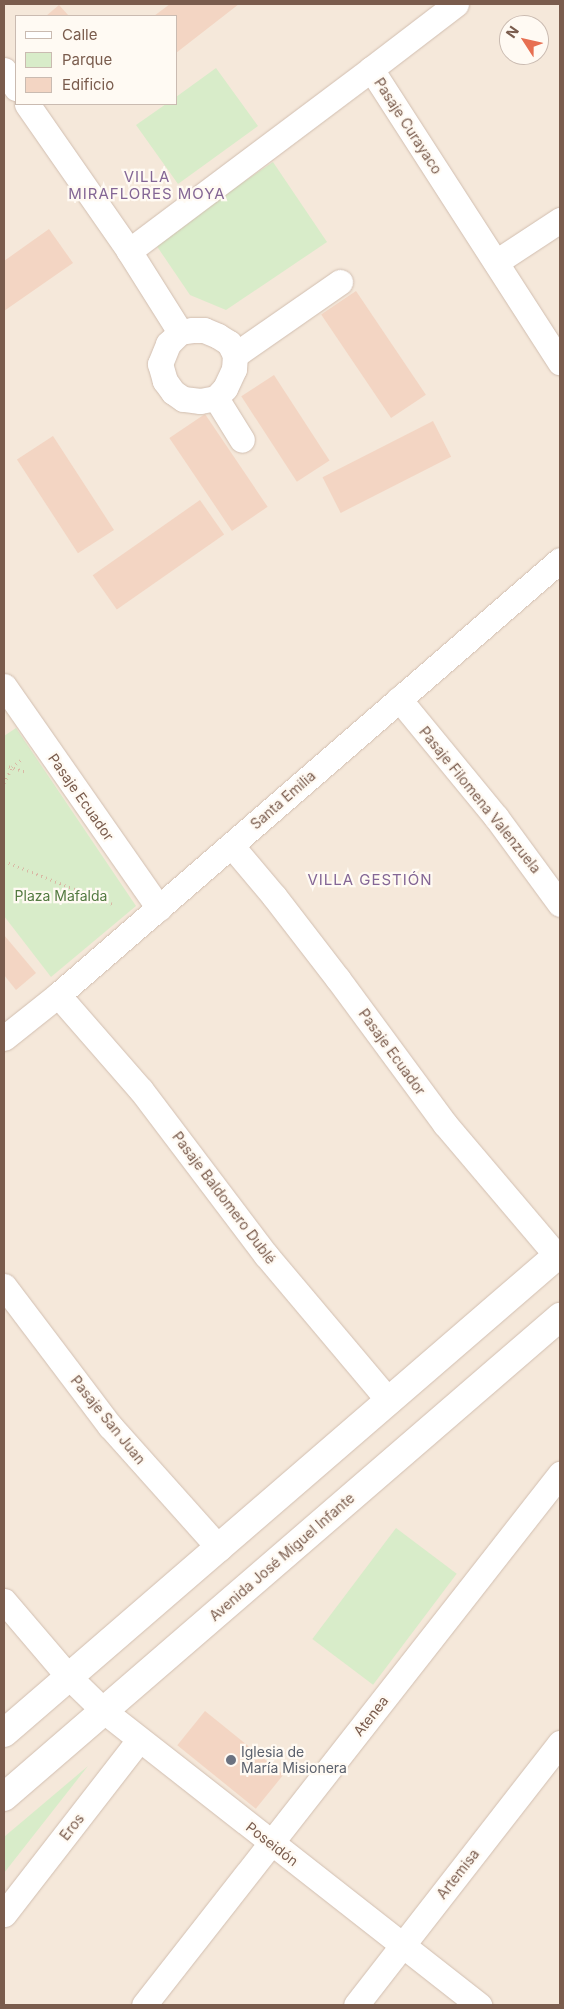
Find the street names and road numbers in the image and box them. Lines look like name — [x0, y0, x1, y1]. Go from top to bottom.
street label: Pasaje Curayaco — [371, 75, 445, 177]
street label: Pasaje Filomena Valenzuela — [416, 723, 544, 877]
street label: Pasaje Ecuador — [45, 750, 117, 844]
street label: Santa Emilia — [247, 767, 319, 833]
street label: Pasaje Ecuador — [355, 1006, 429, 1098]
street label: Pasaje Baldomero Dublé — [169, 1129, 279, 1267]
street label: Pasaje San Juan — [67, 1372, 149, 1468]
street label: Avenida José Miguel Infante — [206, 1489, 358, 1625]
street label: Atenea — [350, 1693, 392, 1739]
street label: Eros — [56, 1810, 88, 1844]
street label: Poseidón — [243, 1818, 301, 1870]
street label: Artemisa — [433, 1846, 483, 1902]

